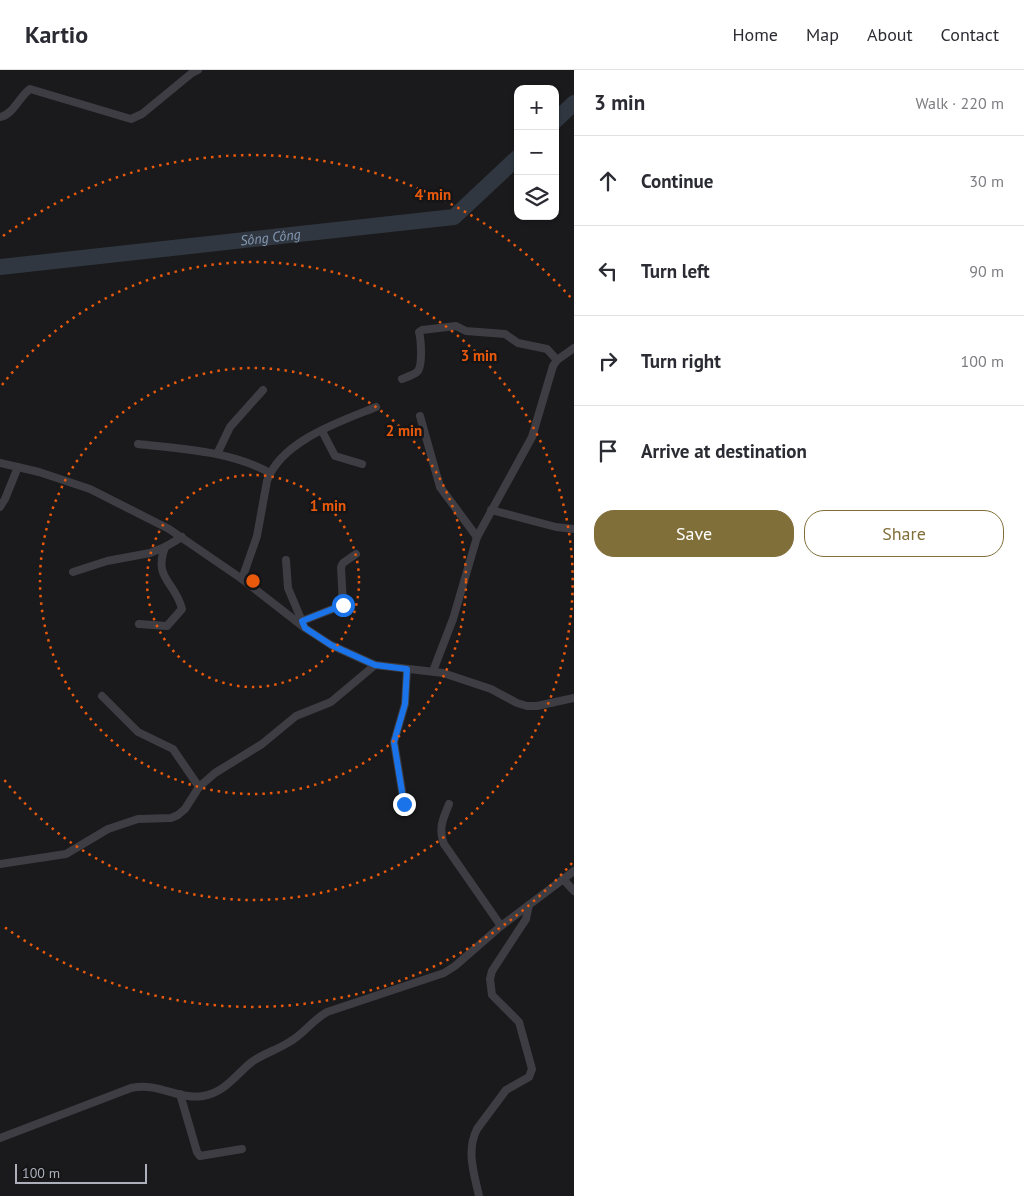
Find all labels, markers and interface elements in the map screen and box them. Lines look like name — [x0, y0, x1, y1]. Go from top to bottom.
text: Kartio — [25, 19, 88, 50]
text: Home — [732, 23, 778, 46]
text: Map — [806, 23, 839, 46]
text: About — [867, 23, 913, 46]
text: Contact — [941, 23, 999, 46]
map controls — [514, 85, 559, 220]
button: + — [514, 85, 559, 130]
text: 3 min — [594, 89, 645, 116]
text: Walk · 220 m — [915, 93, 1004, 113]
button: − — [514, 130, 559, 175]
icon: ahead — [594, 167, 622, 195]
text: Continue — [641, 169, 713, 193]
text: 30 m — [969, 171, 1004, 191]
button: layers — [514, 175, 559, 220]
text: 4 min — [415, 185, 451, 204]
water label: Sông Công — [239, 225, 301, 249]
icon: left — [594, 257, 622, 285]
text: Turn left — [641, 259, 710, 283]
text: 90 m — [969, 261, 1004, 281]
text: 3 min — [461, 346, 497, 365]
icon: right — [594, 347, 622, 375]
text: Turn right — [641, 349, 721, 373]
text: 100 m — [961, 351, 1004, 371]
text: 2 min — [386, 421, 422, 440]
icon: arrive — [594, 437, 622, 465]
text: Arrive at destination — [641, 439, 807, 463]
text: 1 min — [310, 496, 346, 515]
button: Save — [594, 510, 794, 557]
button: Share — [804, 510, 1004, 557]
centre of rings — [244, 572, 262, 590]
route start — [332, 594, 355, 617]
route end — [393, 793, 416, 816]
scale bar — [15, 1161, 148, 1184]
text: 100 m — [22, 1164, 60, 1182]

